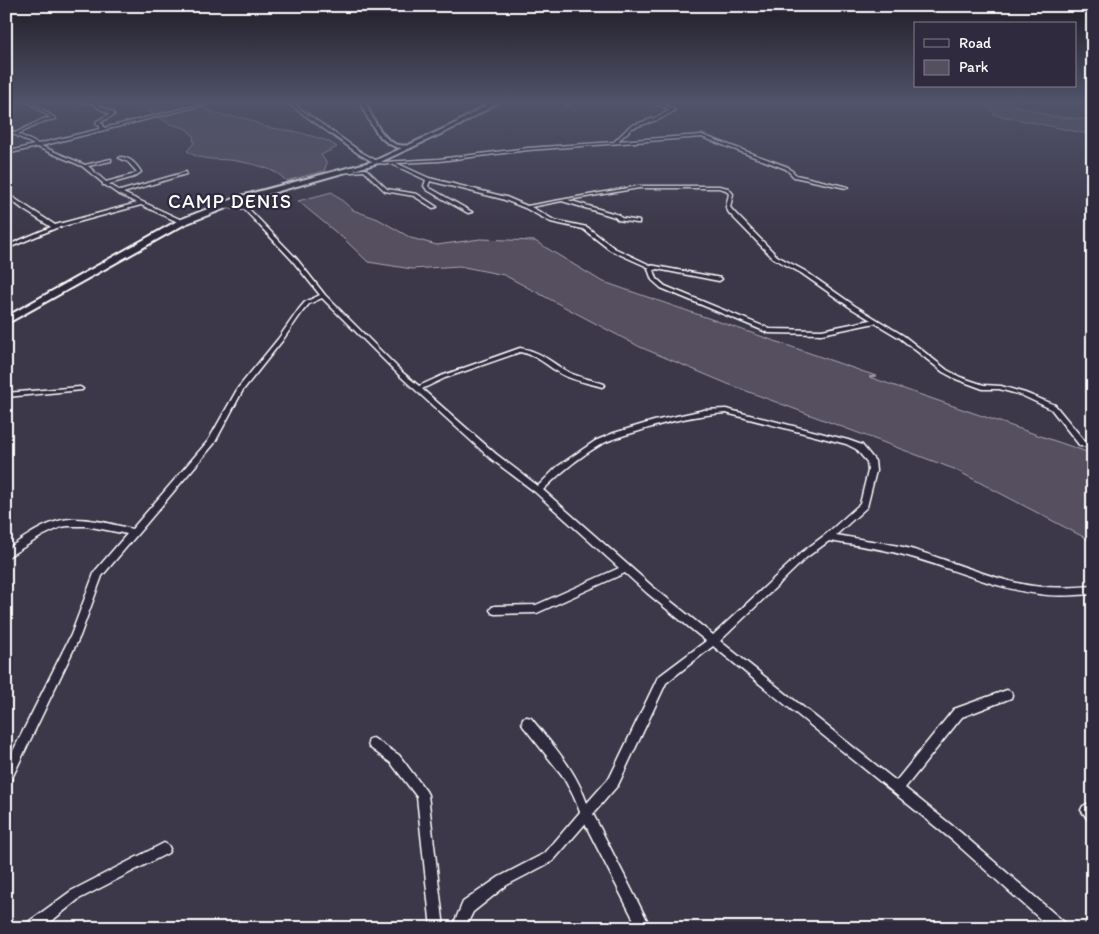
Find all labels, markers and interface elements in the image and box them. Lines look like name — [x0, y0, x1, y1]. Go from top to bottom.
legend — [914, 22, 1076, 88]
text: Road — [959, 34, 992, 52]
text: Park — [959, 58, 989, 76]
district label: CAMP DENIS — [168, 189, 292, 213]

